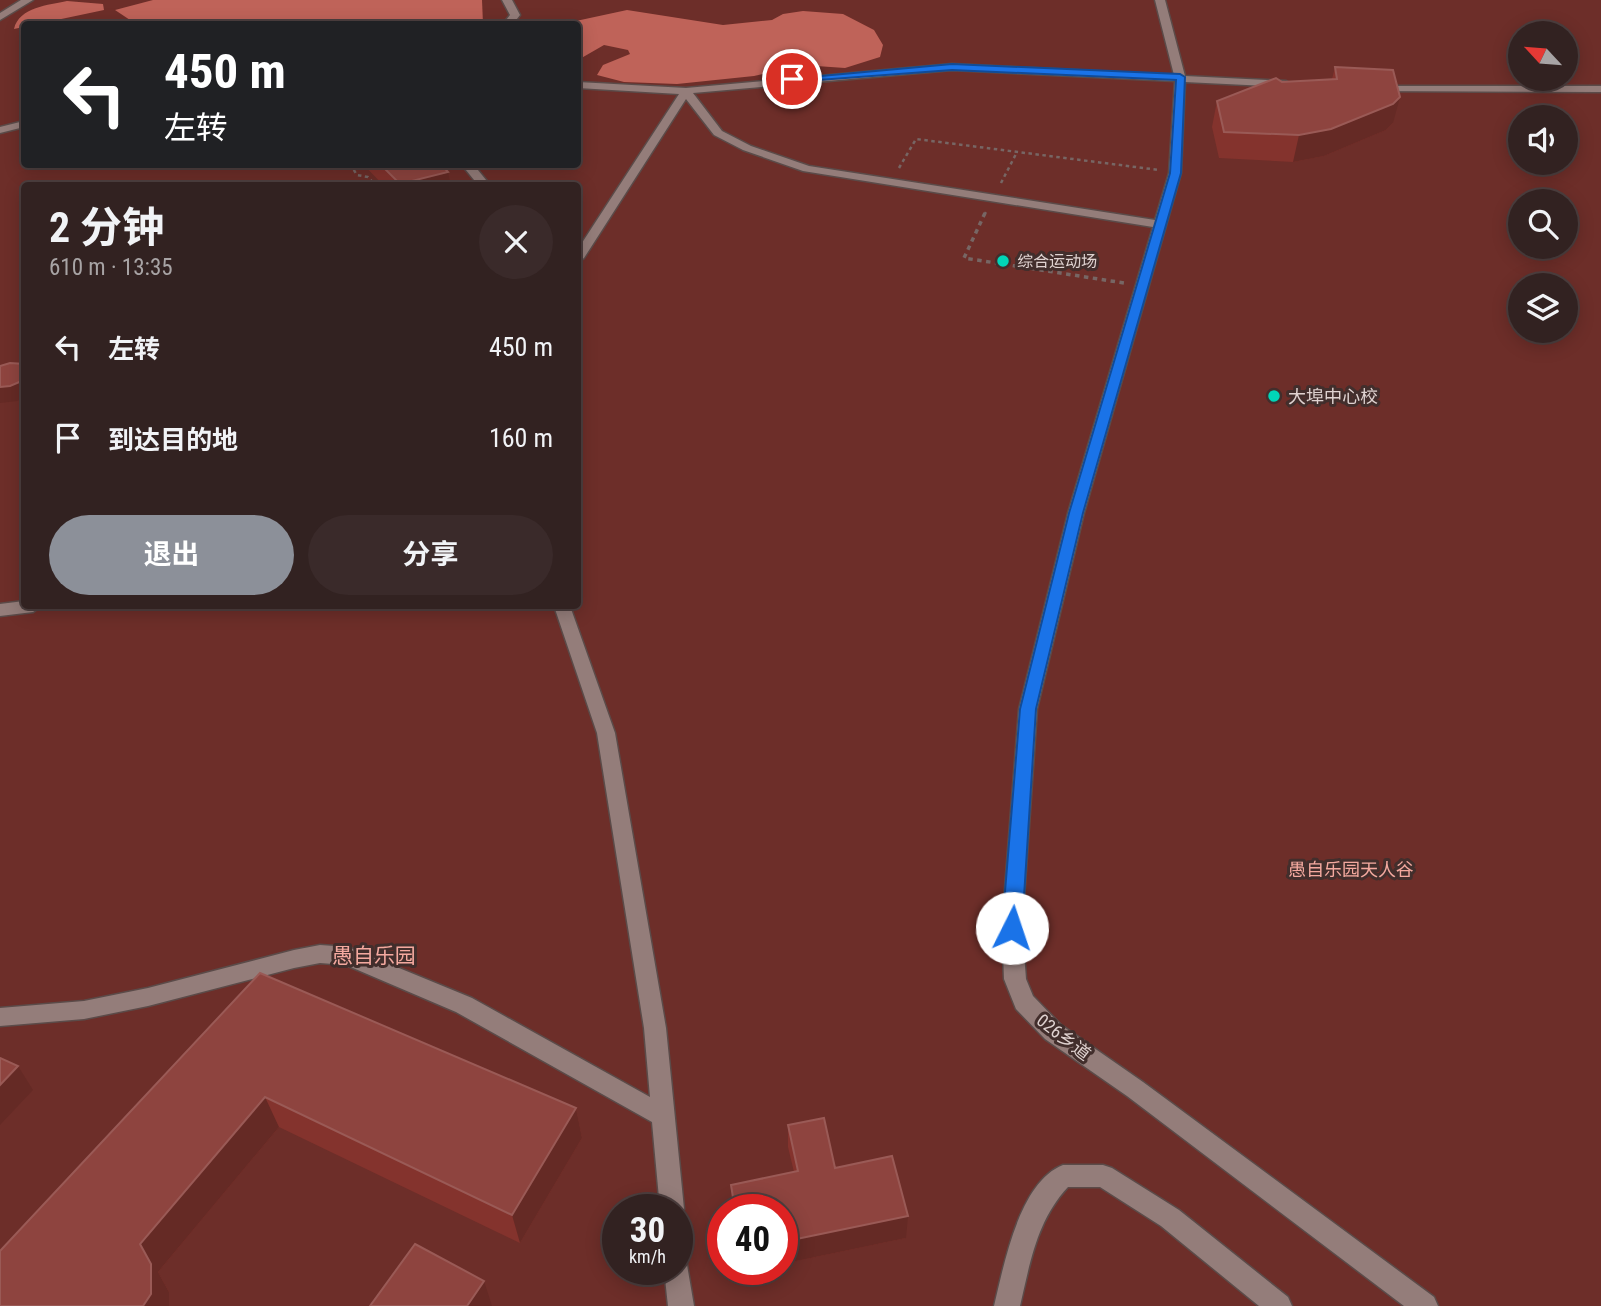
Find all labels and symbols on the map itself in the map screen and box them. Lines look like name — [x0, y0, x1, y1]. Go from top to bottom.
north arrow — [1508, 21, 1578, 91]
pin — [762, 49, 822, 109]
place label: 综合运动场 — [1017, 252, 1097, 271]
marker: 综合运动场 — [995, 253, 1011, 269]
place label: 大埠中心校 — [1288, 386, 1378, 407]
marker: 大埠中心校 — [1266, 388, 1282, 404]
park label: 愚自乐园天人谷 — [1288, 859, 1414, 880]
position arrow — [975, 891, 1049, 965]
park label: 愚自乐园 — [332, 944, 416, 968]
street label: 026乡道 — [1033, 1009, 1095, 1065]
speed limit sign: 40 — [707, 1194, 798, 1285]

